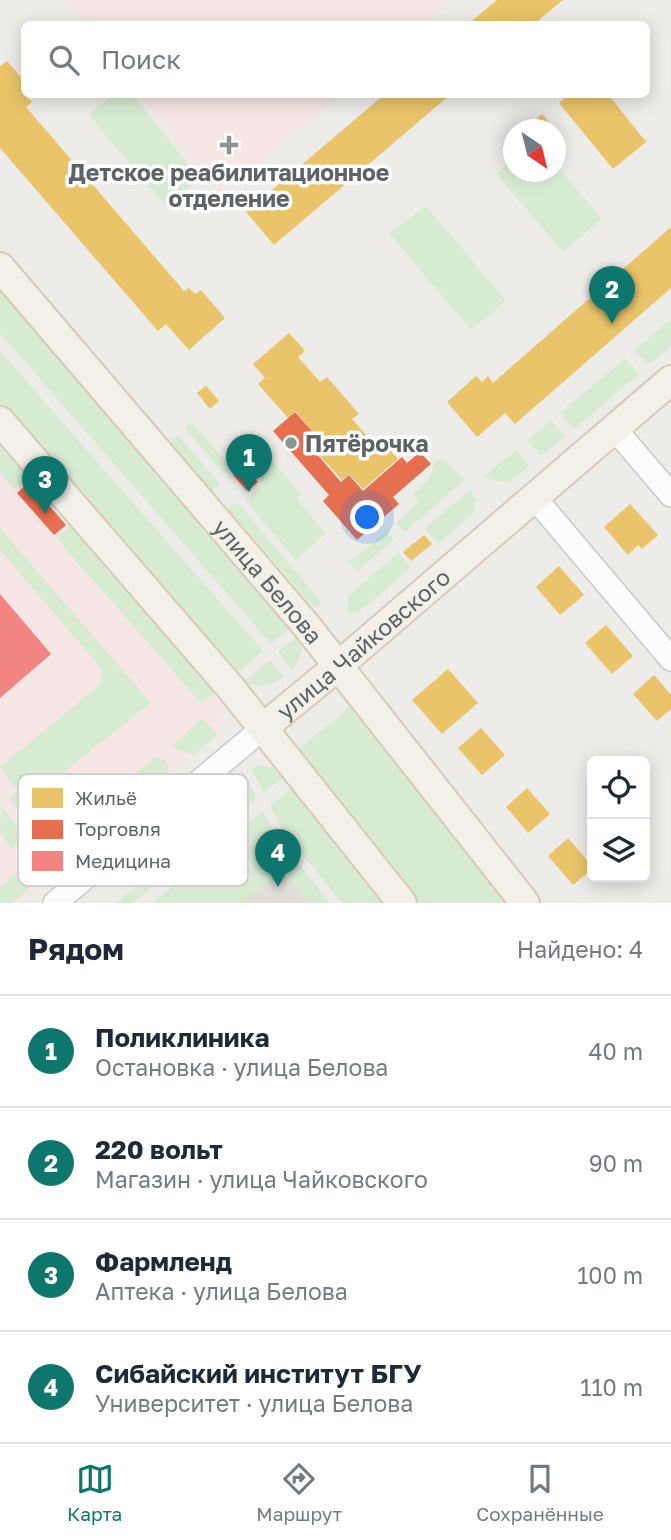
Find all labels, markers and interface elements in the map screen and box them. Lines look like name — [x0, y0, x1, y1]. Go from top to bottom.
search box — [21, 21, 650, 98]
icon: search — [45, 41, 83, 79]
text: Поиск — [101, 44, 181, 75]
north arrow — [503, 119, 566, 182]
marker: Детское реабилитационное отделение — [219, 135, 239, 155]
place label: Детское реабилитационное отделение — [69, 158, 389, 212]
pin: 2 — [589, 266, 635, 324]
place label: Пятёрочка — [305, 429, 429, 457]
pin: 1 — [226, 434, 272, 492]
marker: Пятёрочка — [283, 435, 299, 451]
pin: 3 — [22, 456, 68, 514]
your location — [350, 500, 384, 534]
street label: улица Белова — [207, 513, 329, 649]
street label: улица Чайковского — [271, 562, 456, 725]
map controls — [587, 756, 650, 882]
button: locate — [587, 756, 650, 819]
legend — [18, 774, 248, 886]
text: Жильё — [75, 786, 137, 809]
text: Торговля — [75, 817, 161, 840]
button: layers — [587, 819, 650, 882]
pin: 4 — [255, 829, 301, 887]
text: Медицина — [75, 849, 171, 872]
text: Рядом — [28, 931, 124, 967]
text: Найдено: 4 — [517, 935, 643, 963]
text: Поликлиника — [95, 1022, 270, 1053]
text: 1 — [45, 1037, 57, 1065]
text: 40 m — [589, 1037, 643, 1065]
text: Остановка · улица Белова — [95, 1053, 388, 1081]
text: 220 вольт — [95, 1134, 223, 1165]
text: 2 — [44, 1149, 58, 1177]
text: 90 m — [589, 1149, 643, 1177]
text: Магазин · улица Чайковского — [95, 1165, 428, 1193]
text: Фармленд — [95, 1246, 232, 1277]
text: 3 — [44, 1261, 58, 1289]
text: 100 m — [577, 1261, 643, 1289]
text: Аптека · улица Белова — [95, 1277, 348, 1305]
text: Сибайский институт БГУ — [95, 1358, 422, 1389]
text: 4 — [44, 1373, 58, 1401]
text: 110 m — [580, 1373, 643, 1401]
text: Университет · улица Белова — [95, 1389, 413, 1417]
tab: Карта — [67, 1460, 122, 1525]
tab: Маршрут — [256, 1460, 342, 1525]
tab: Сохранённые — [476, 1460, 604, 1525]

